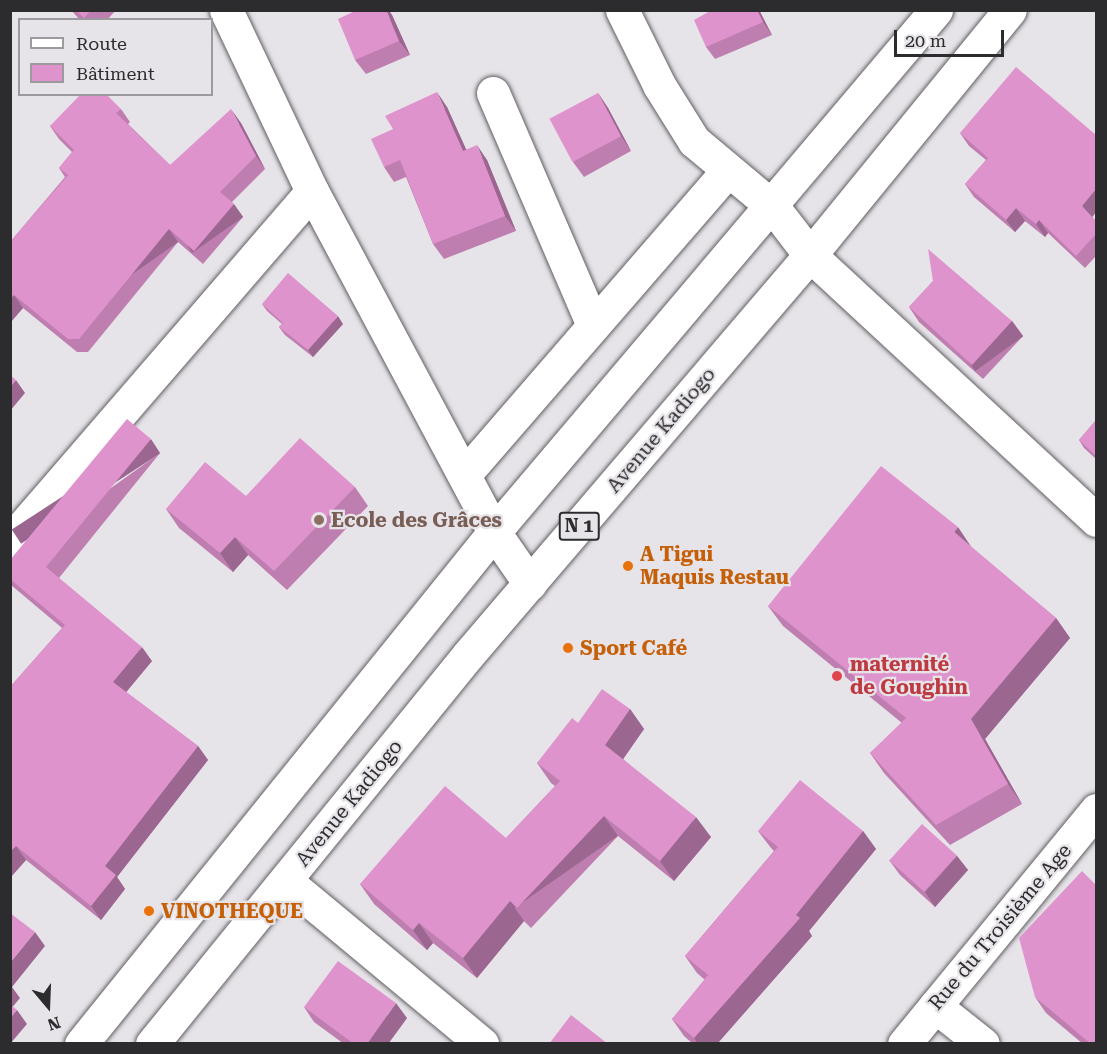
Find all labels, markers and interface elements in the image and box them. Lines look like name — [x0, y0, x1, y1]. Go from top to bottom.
legend — [18, 18, 213, 96]
scale bar — [897, 18, 1006, 56]
text: 20 m — [905, 30, 946, 51]
text: Route — [76, 33, 127, 54]
text: Bâtiment — [76, 63, 155, 84]
street label: Avenue Kadiogo — [602, 362, 720, 498]
place label: Ecole des Grâces — [331, 508, 502, 532]
road number: N 1 — [558, 511, 600, 541]
marker: Ecole des Grâces — [312, 513, 326, 527]
place label: A Tigui Maquis Restau — [640, 542, 789, 589]
marker: A Tigui Maquis Restau — [621, 559, 635, 573]
place label: Sport Café — [580, 636, 687, 660]
marker: Sport Café — [561, 641, 575, 655]
place label: maternité de Goughin — [850, 652, 968, 699]
marker: maternité de Goughin — [828, 667, 846, 685]
street label: Avenue Kadiogo — [291, 735, 407, 871]
street label: Rue du Troisième Age — [923, 839, 1077, 1015]
place label: VINOTHEQUE — [161, 899, 303, 923]
marker: VINOTHEQUE — [142, 904, 156, 918]
north arrow — [18, 976, 78, 1036]
text: N — [45, 1013, 63, 1034]

